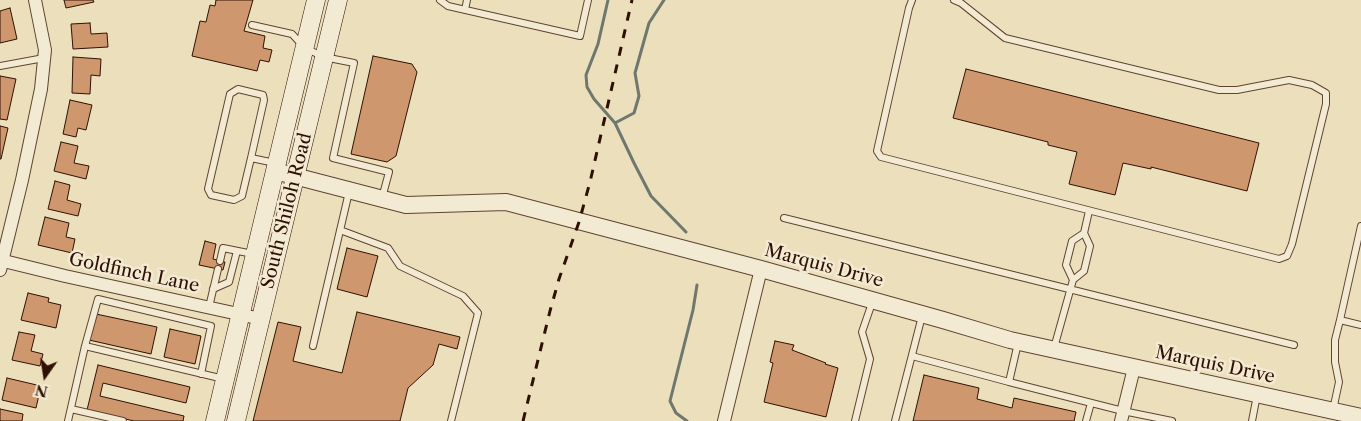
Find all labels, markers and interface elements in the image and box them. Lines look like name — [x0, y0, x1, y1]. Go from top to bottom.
street label: South Shiloh Road — [257, 131, 317, 291]
street label: Marquis Drive — [762, 240, 886, 292]
street label: Goldfinch Lane — [67, 249, 201, 297]
street label: Marquis Drive — [1153, 342, 1277, 388]
north arrow — [20, 351, 70, 401]
text: N — [34, 380, 50, 401]

